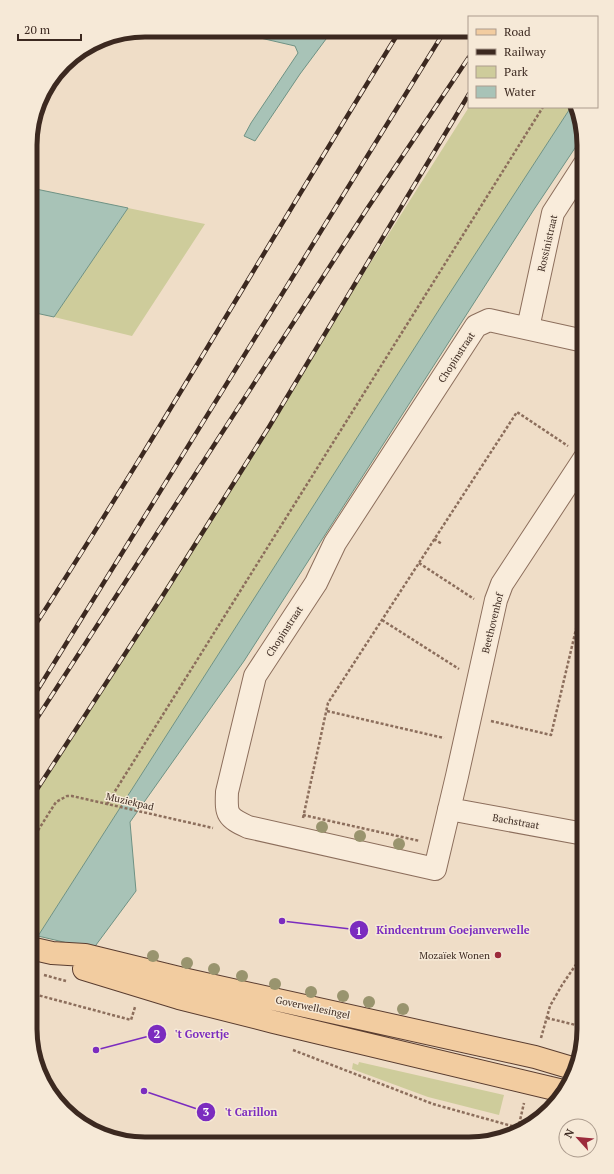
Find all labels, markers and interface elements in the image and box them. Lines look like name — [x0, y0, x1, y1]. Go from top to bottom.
scale bar — [18, 16, 81, 42]
legend — [468, 16, 598, 108]
text: 20 m — [24, 22, 51, 37]
text: Road — [504, 24, 531, 39]
text: Railway — [504, 44, 547, 59]
text: Park — [504, 64, 529, 79]
text: Water — [504, 84, 536, 99]
street label: Rossinistraat — [535, 213, 560, 273]
street label: Chopinstraat — [435, 329, 478, 385]
street label: Beethovenhof — [479, 591, 506, 655]
street label: Chopinstraat — [263, 603, 306, 659]
street label: Muziekpad — [105, 790, 156, 813]
street label: Bachstraat — [491, 811, 541, 832]
callout: Kindcentrum Goejanverwelle — [349, 919, 538, 942]
text: 1 — [356, 923, 362, 938]
text: Kindcentrum Goejanverwelle — [376, 923, 530, 937]
place label: Mozaïek Wonen — [419, 949, 490, 962]
marker: Mozaïek Wonen — [493, 950, 503, 960]
street label: Goverwellesingel — [274, 993, 351, 1022]
callout: 't Govertje — [147, 1023, 237, 1046]
text: 2 — [154, 1026, 161, 1041]
text: 't Govertje — [175, 1027, 229, 1041]
callout: 't Carillon — [196, 1101, 285, 1124]
text: 3 — [203, 1104, 210, 1119]
text: 't Carillon — [225, 1105, 277, 1119]
north arrow — [558, 1118, 598, 1158]
text: N — [561, 1126, 578, 1140]

